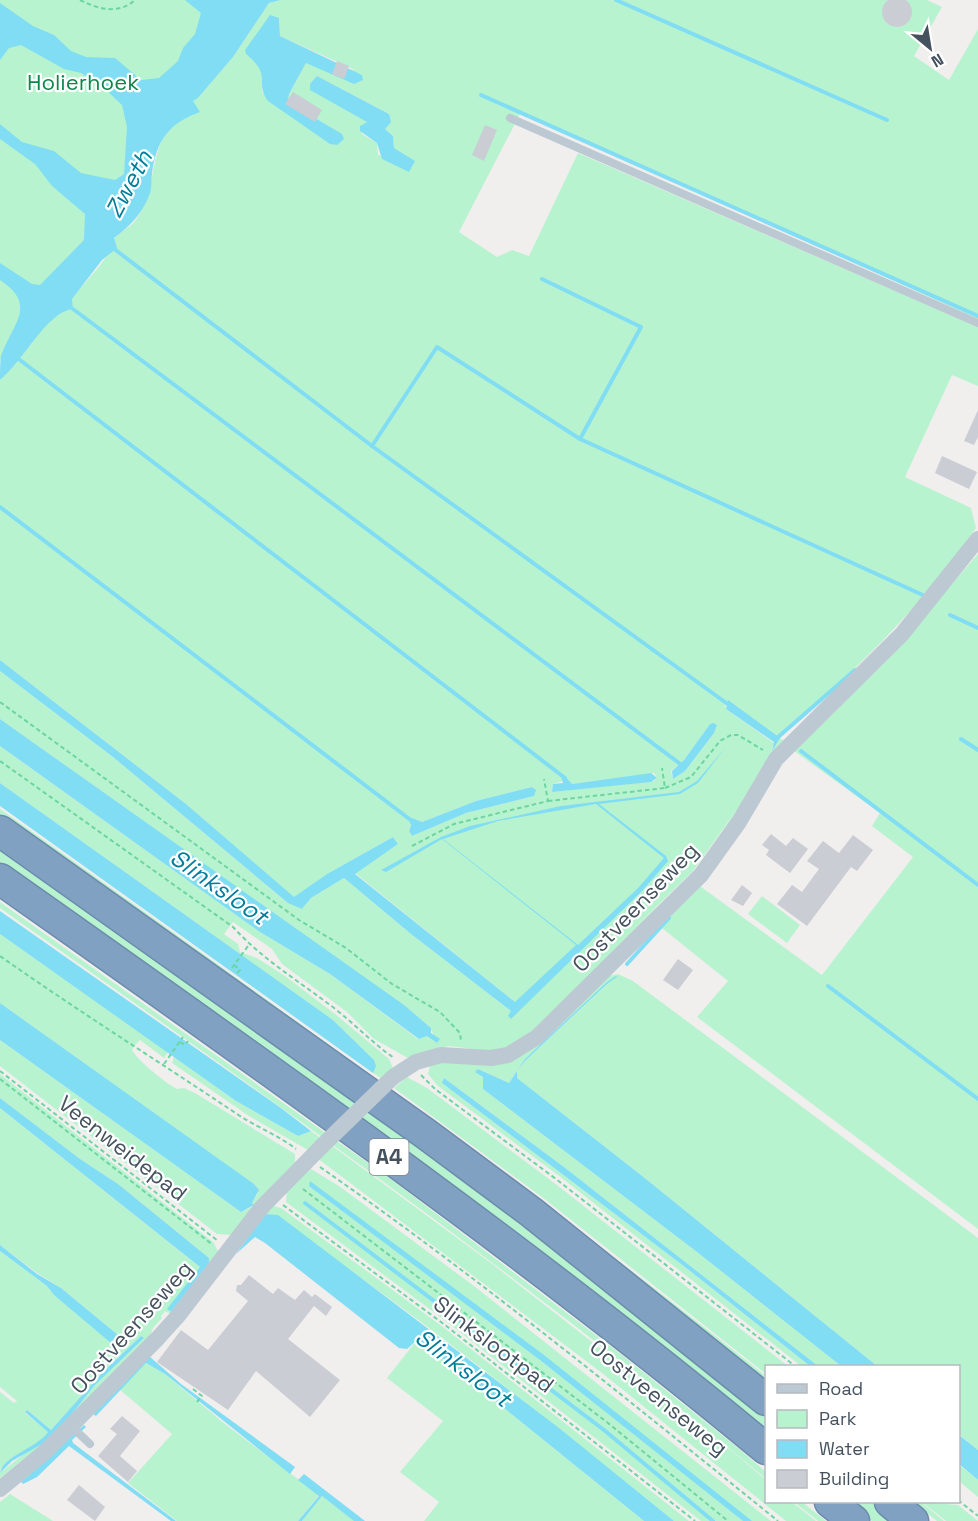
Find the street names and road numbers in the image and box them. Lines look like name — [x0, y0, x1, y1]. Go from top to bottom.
street label: Oostveenseweg — [566, 836, 704, 978]
street label: Veenweidepad — [53, 1089, 193, 1207]
road number: A4 — [370, 1139, 408, 1175]
street label: Oostveenseweg — [64, 1255, 198, 1399]
street label: Slinkslootpad — [429, 1290, 559, 1398]
street label: Oostveenseweg — [584, 1333, 734, 1461]

